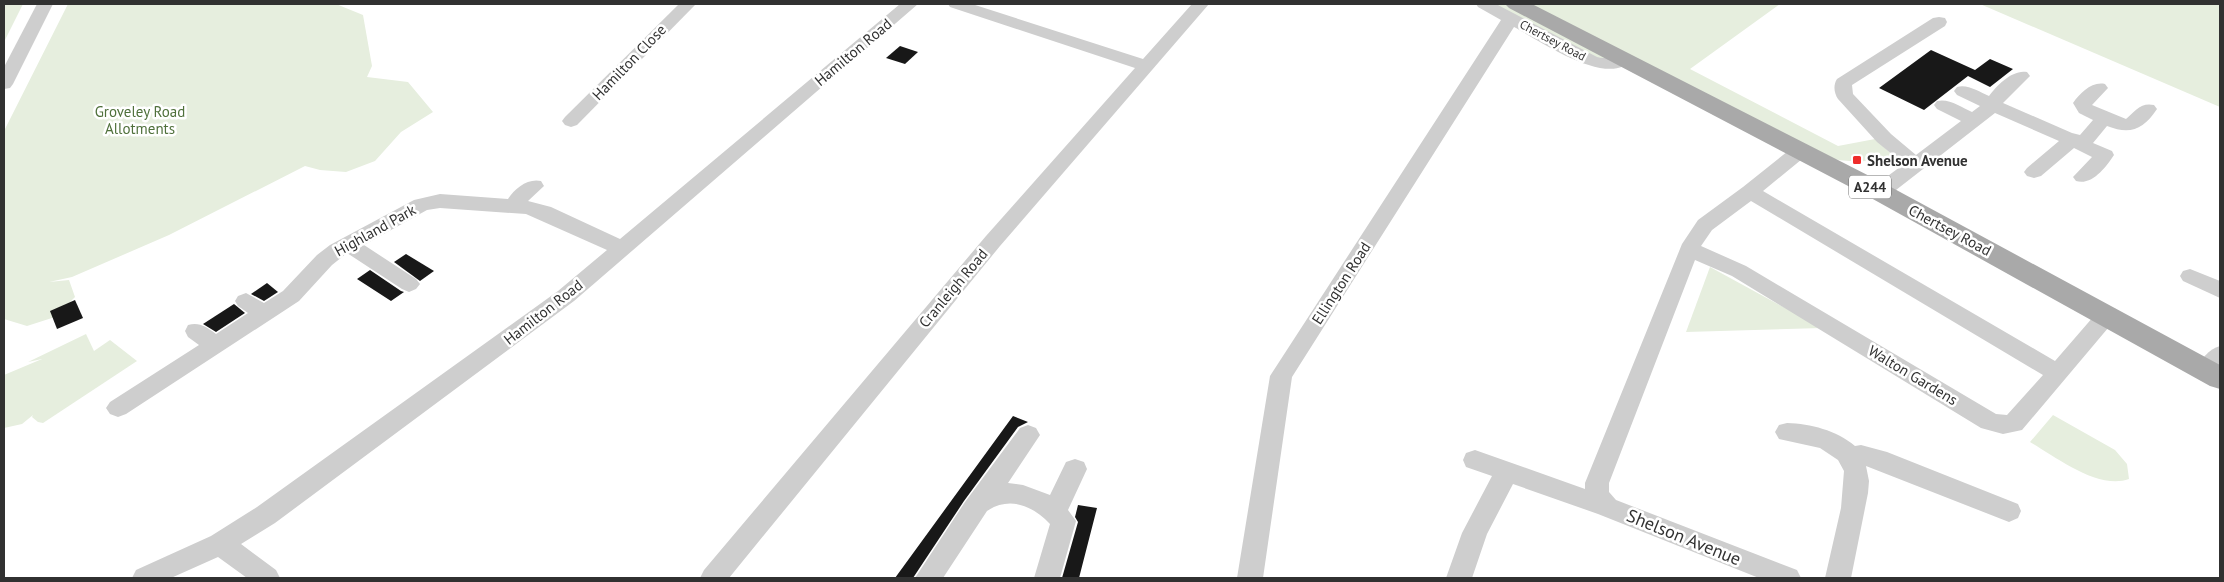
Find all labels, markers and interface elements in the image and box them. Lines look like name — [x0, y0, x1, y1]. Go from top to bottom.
street label: Hamilton Road — [810, 14, 896, 90]
street label: Chertsey Road — [1517, 16, 1589, 64]
street label: Hamilton Close — [588, 20, 670, 104]
park label: Groveley Road Allotments — [95, 102, 185, 138]
place label: Shelson Avenue — [1867, 151, 1968, 170]
marker: Shelson Avenue — [1851, 154, 1863, 166]
road number: A244 — [1849, 176, 1891, 198]
street label: Highland Park — [331, 199, 420, 260]
street label: Chertsey Road — [1905, 200, 1995, 260]
street label: Ellington Road — [1307, 238, 1375, 328]
street label: Cranleigh Road — [915, 245, 991, 331]
street label: Hamilton Road — [500, 275, 586, 349]
street label: Walton Gardens — [1865, 341, 1961, 409]
street label: Shelson Avenue — [1623, 504, 1745, 570]

